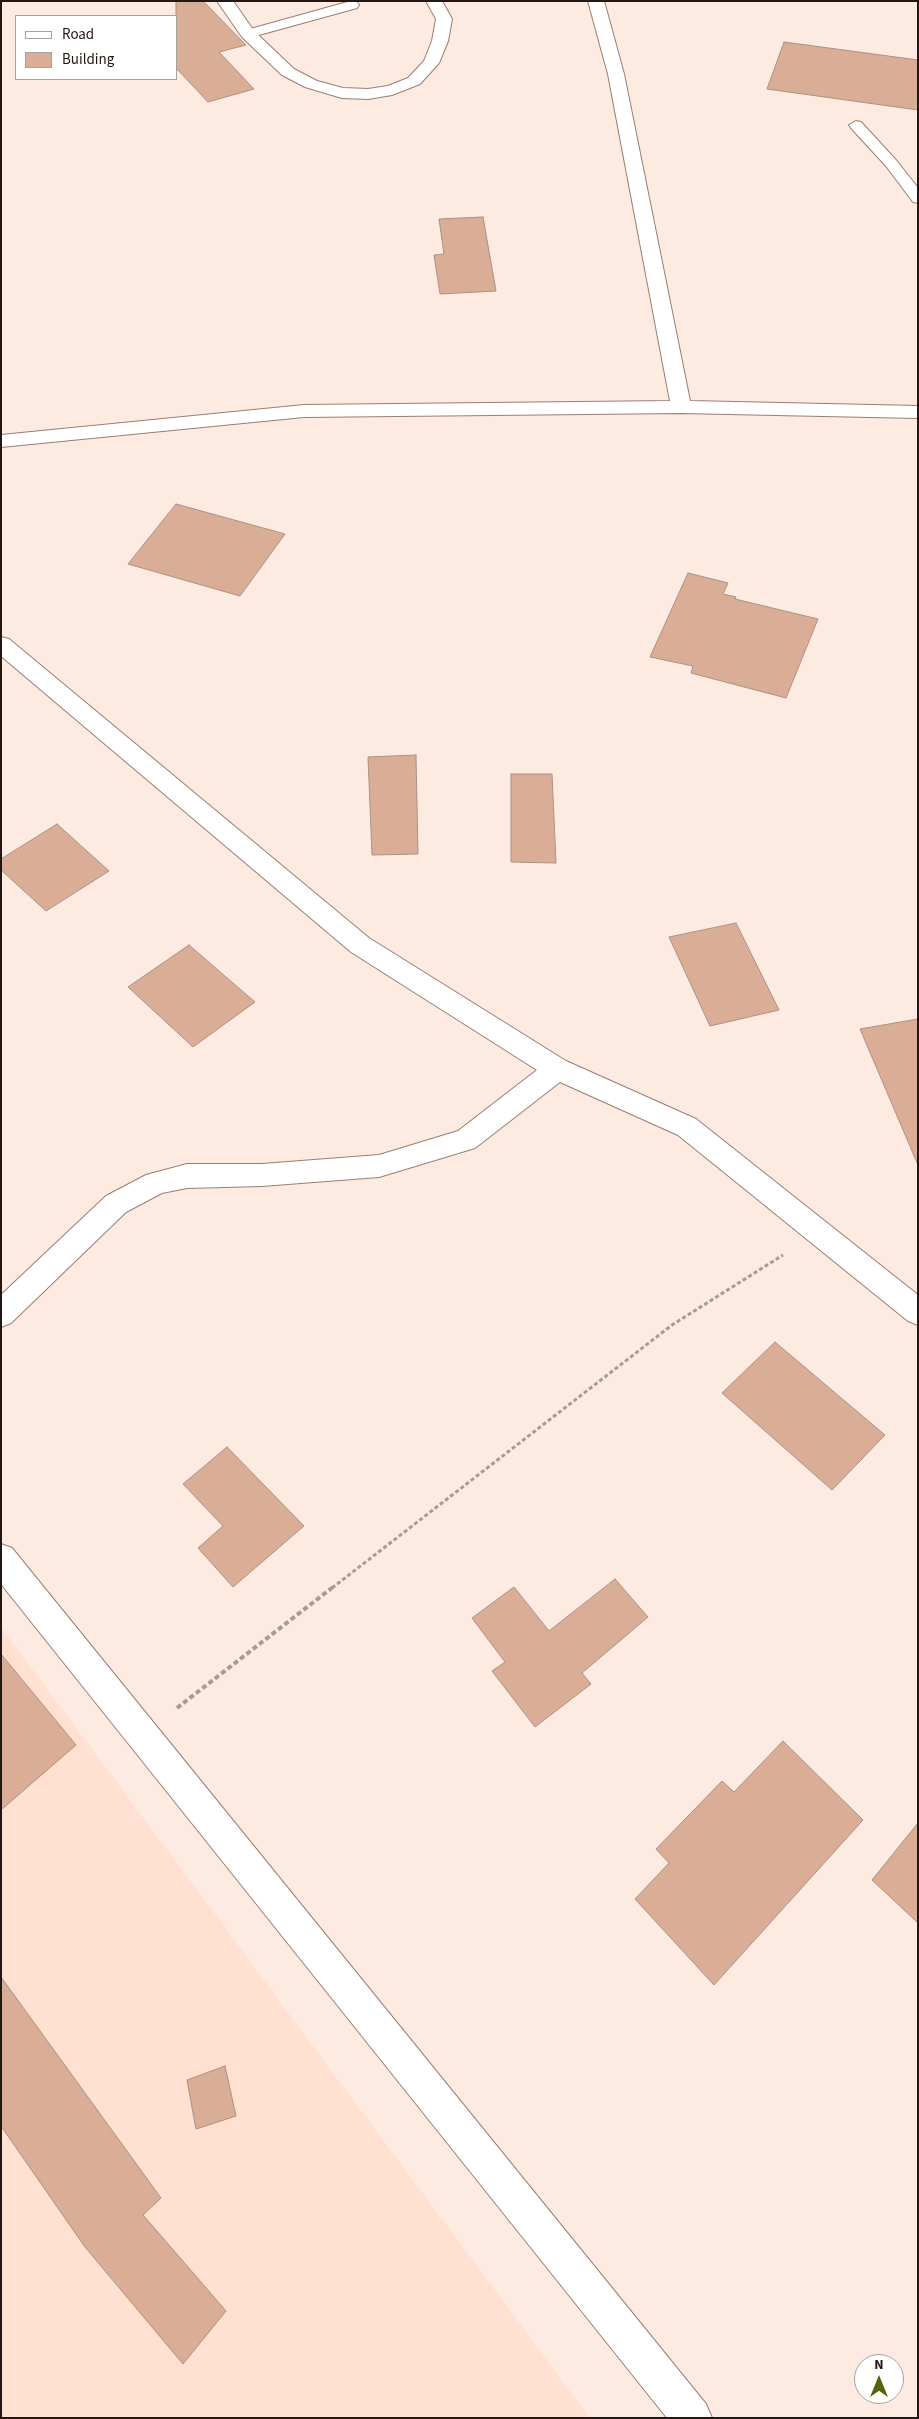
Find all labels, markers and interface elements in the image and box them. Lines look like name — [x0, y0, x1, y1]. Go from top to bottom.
legend — [15, 15, 178, 80]
text: Road — [62, 24, 94, 45]
text: Building — [62, 49, 114, 70]
north arrow — [854, 2354, 904, 2404]
text: N — [874, 2355, 884, 2375]

